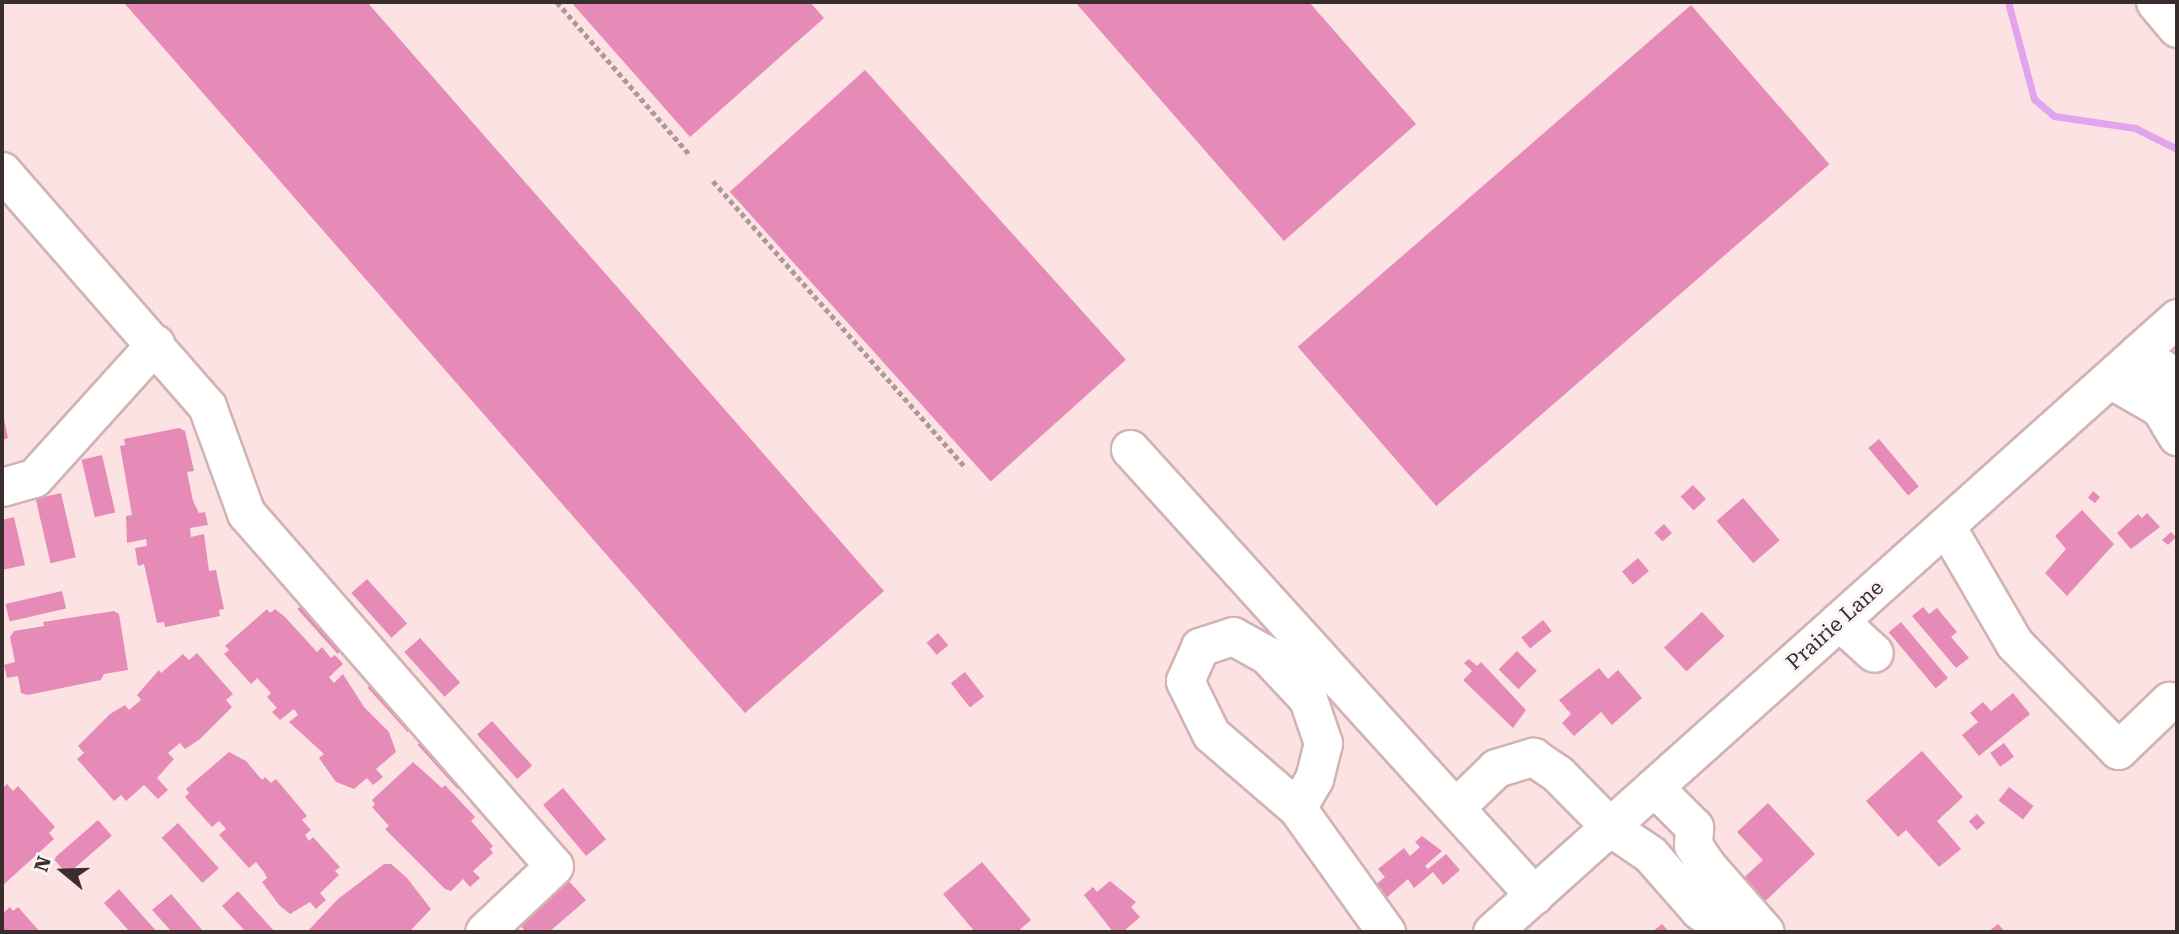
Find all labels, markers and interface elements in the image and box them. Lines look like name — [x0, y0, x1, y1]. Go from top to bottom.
street label: Prairie Lane — [1781, 575, 1889, 675]
north arrow — [28, 836, 98, 906]
text: N — [29, 853, 56, 875]

